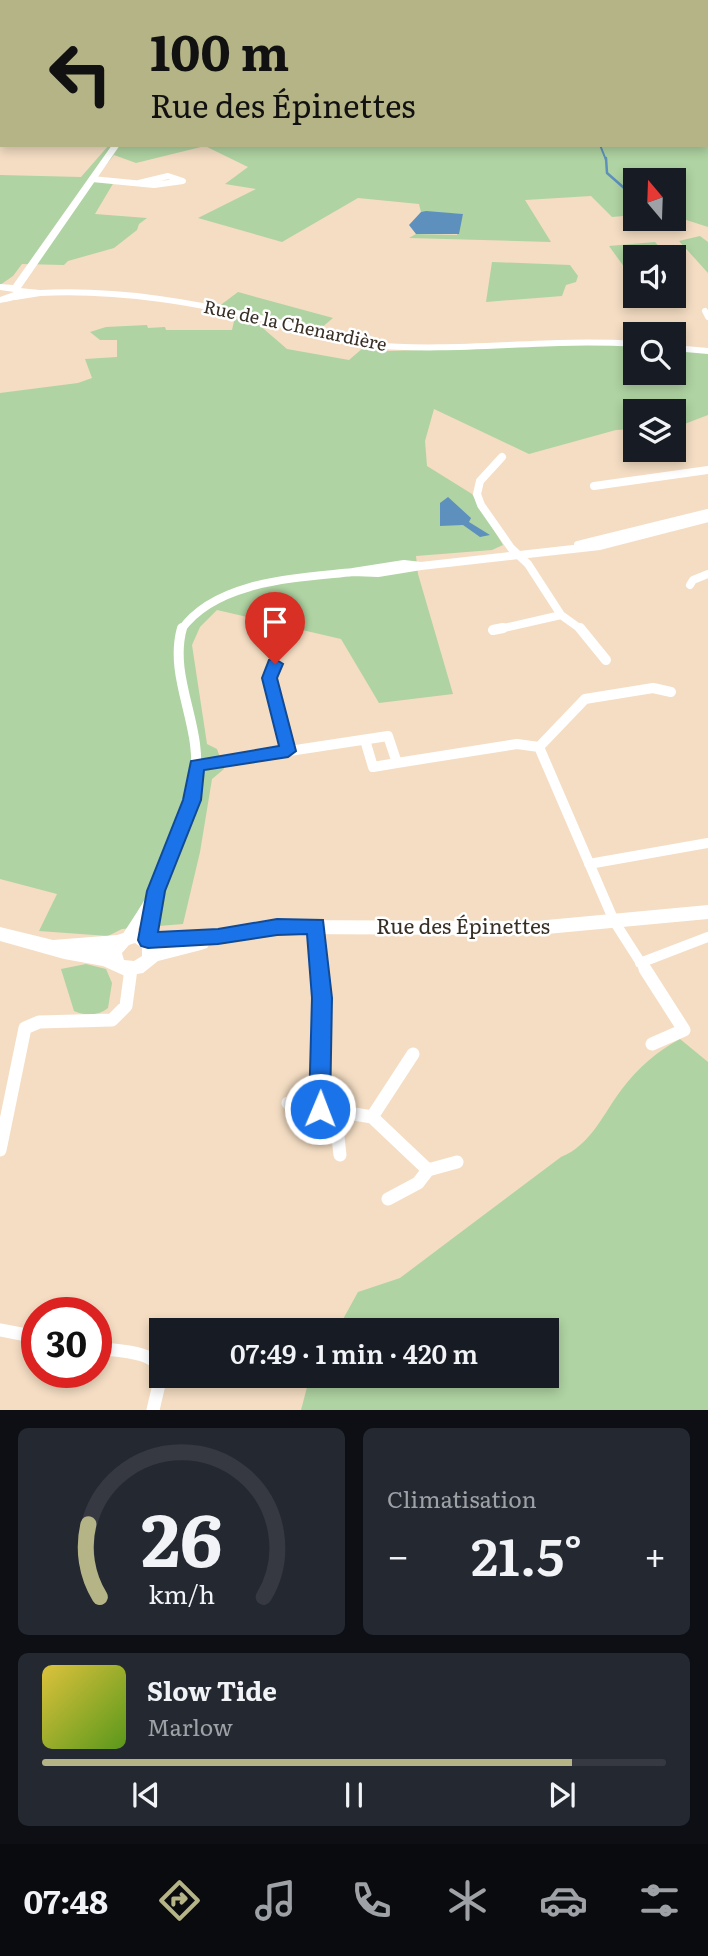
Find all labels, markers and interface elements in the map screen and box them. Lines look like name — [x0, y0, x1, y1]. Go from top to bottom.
text: 100 m — [150, 13, 289, 86]
icon: left — [35, 28, 126, 119]
text: Rue des Épinettes — [150, 80, 416, 128]
north arrow — [623, 168, 686, 231]
map controls — [623, 168, 686, 462]
button: sound — [623, 245, 686, 308]
street label: Rue de la Chenardière — [201, 292, 389, 357]
button: search — [623, 322, 686, 385]
button: layers — [623, 399, 686, 462]
pin — [245, 592, 305, 664]
icon: arrive — [256, 603, 294, 641]
street label: Rue des Épinettes — [376, 909, 550, 940]
position arrow — [283, 1072, 357, 1146]
speed limit sign: 30 — [21, 1297, 112, 1388]
text: 07:49 · 1 min · 420 m — [230, 1333, 478, 1372]
text: Climatisation — [387, 1481, 537, 1515]
text: 26 — [141, 1482, 222, 1590]
text: 21.5° — [471, 1515, 582, 1592]
text: − — [387, 1525, 409, 1582]
text: + — [644, 1525, 666, 1582]
text: km/h — [148, 1575, 215, 1612]
text: Slow Tide — [147, 1670, 277, 1709]
text: Marlow — [147, 1709, 233, 1743]
icon: previous — [127, 1776, 165, 1814]
icon: pause — [335, 1776, 373, 1814]
icon: next — [543, 1776, 581, 1814]
text: 07:48 — [24, 1876, 108, 1924]
icon: directions — [155, 1876, 204, 1925]
icon: music — [251, 1876, 300, 1925]
icon: phone — [347, 1876, 396, 1925]
icon: climate — [443, 1876, 492, 1925]
icon: car — [539, 1876, 588, 1925]
icon: filters — [635, 1876, 684, 1925]

